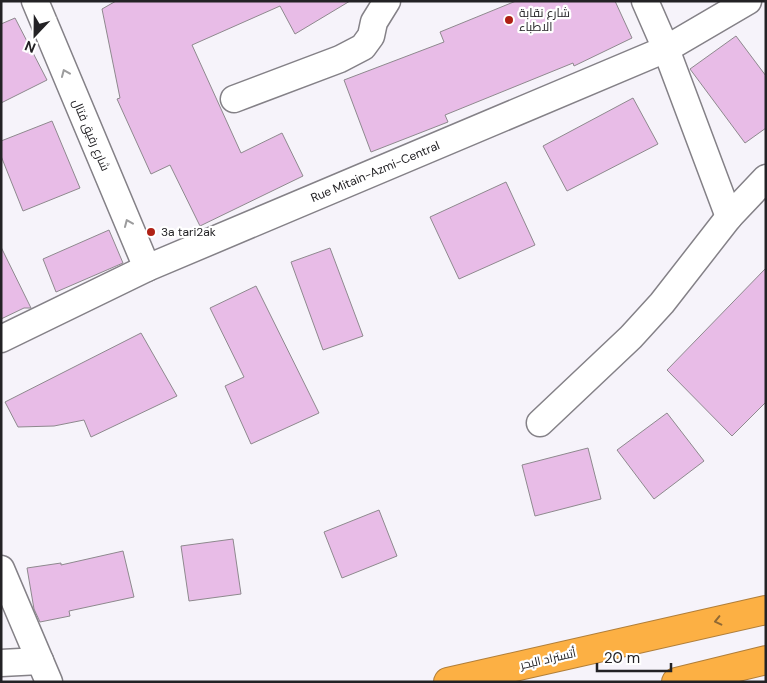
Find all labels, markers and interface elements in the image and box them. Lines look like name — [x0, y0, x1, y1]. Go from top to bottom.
place label: شارع نقابة الاطباء — [519, 5, 570, 35]
north arrow — [10, 10, 60, 60]
marker: شارع نقابة الاطباء — [503, 14, 515, 26]
text: N — [22, 37, 38, 57]
one-way arrow — [61, 69, 72, 78]
street label: شارع رفيق فتال — [69, 97, 113, 173]
street label: Rue Mitain-Azmi-Central — [308, 137, 442, 206]
one-way arrow — [124, 219, 135, 228]
place label: 3a tari2ak — [161, 224, 216, 240]
marker: 3a tari2ak — [145, 226, 157, 238]
one-way arrow — [714, 615, 723, 626]
scale bar — [597, 640, 671, 672]
street label: أتستراد البحر — [517, 645, 578, 673]
text: 20 m — [604, 648, 640, 668]

